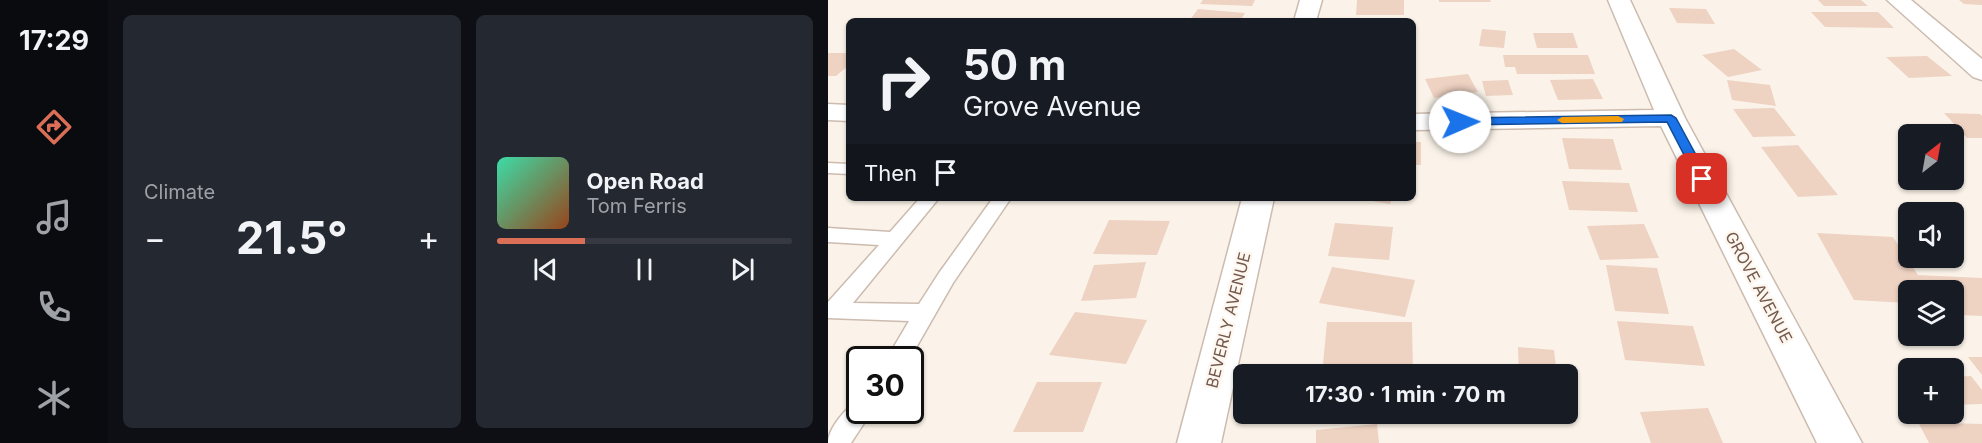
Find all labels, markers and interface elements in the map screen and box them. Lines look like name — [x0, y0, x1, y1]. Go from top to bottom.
text: 17:29 — [19, 24, 89, 57]
text: 50 m — [963, 39, 1066, 90]
icon: right — [864, 42, 942, 120]
text: Grove Avenue — [963, 90, 1141, 123]
position arrow — [1428, 90, 1492, 154]
icon: directions — [33, 106, 75, 148]
north arrow — [1898, 124, 1964, 190]
map controls — [1898, 124, 1964, 424]
pin — [1676, 153, 1727, 204]
icon: arrive — [929, 156, 962, 189]
text: Then — [864, 160, 917, 186]
icon: arrive — [1685, 162, 1718, 195]
text: Open Road — [587, 168, 704, 194]
text: Climate — [144, 180, 215, 204]
text: Tom Ferris — [587, 194, 687, 218]
icon: music — [33, 196, 75, 238]
button: sound — [1898, 202, 1964, 268]
text: 21.5° — [236, 210, 348, 265]
text: − — [144, 218, 166, 258]
text: + — [418, 218, 440, 258]
street label: GROVE AVENUE — [1721, 228, 1797, 346]
street label: BEVERLY AVENUE — [1201, 250, 1255, 390]
icon: previous — [529, 253, 562, 286]
icon: pause — [628, 253, 661, 286]
icon: next — [726, 253, 759, 286]
button: layers — [1898, 280, 1964, 346]
icon: phone — [33, 286, 75, 328]
speed limit sign: 30 — [846, 346, 924, 424]
button: + — [1898, 358, 1964, 424]
icon: climate — [33, 377, 75, 419]
text: 17:30 · 1 min · 70 m — [1305, 381, 1506, 407]

